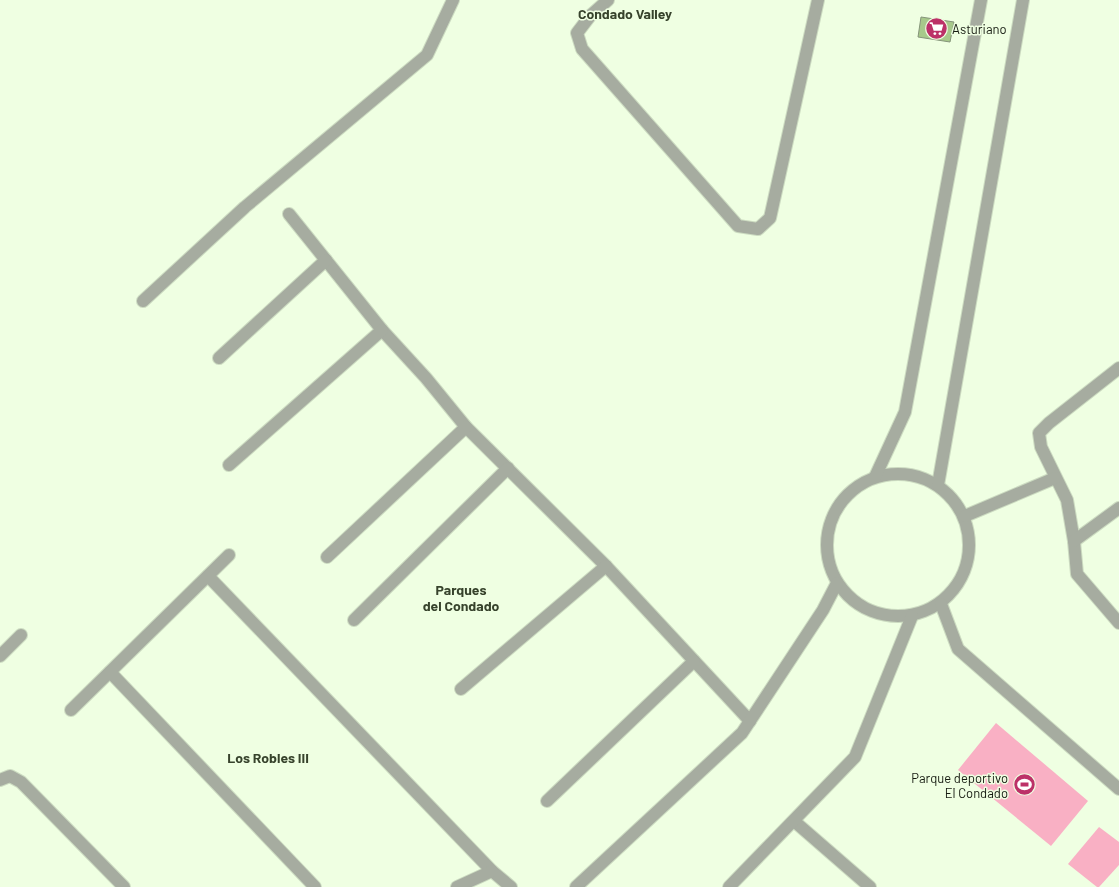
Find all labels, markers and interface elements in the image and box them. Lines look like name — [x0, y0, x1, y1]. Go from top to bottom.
district label: Condado Valley — [578, 5, 672, 22]
supermarket icon: Asturiano — [923, 16, 949, 42]
place label: Asturiano — [952, 21, 1007, 37]
district label: Parques del Condado — [423, 581, 500, 614]
district label: Los Robles III — [227, 749, 309, 766]
place label: Parque deportivo El Condado — [911, 770, 1008, 801]
sports icon: Parque deportivo El Condado — [1011, 772, 1037, 798]

